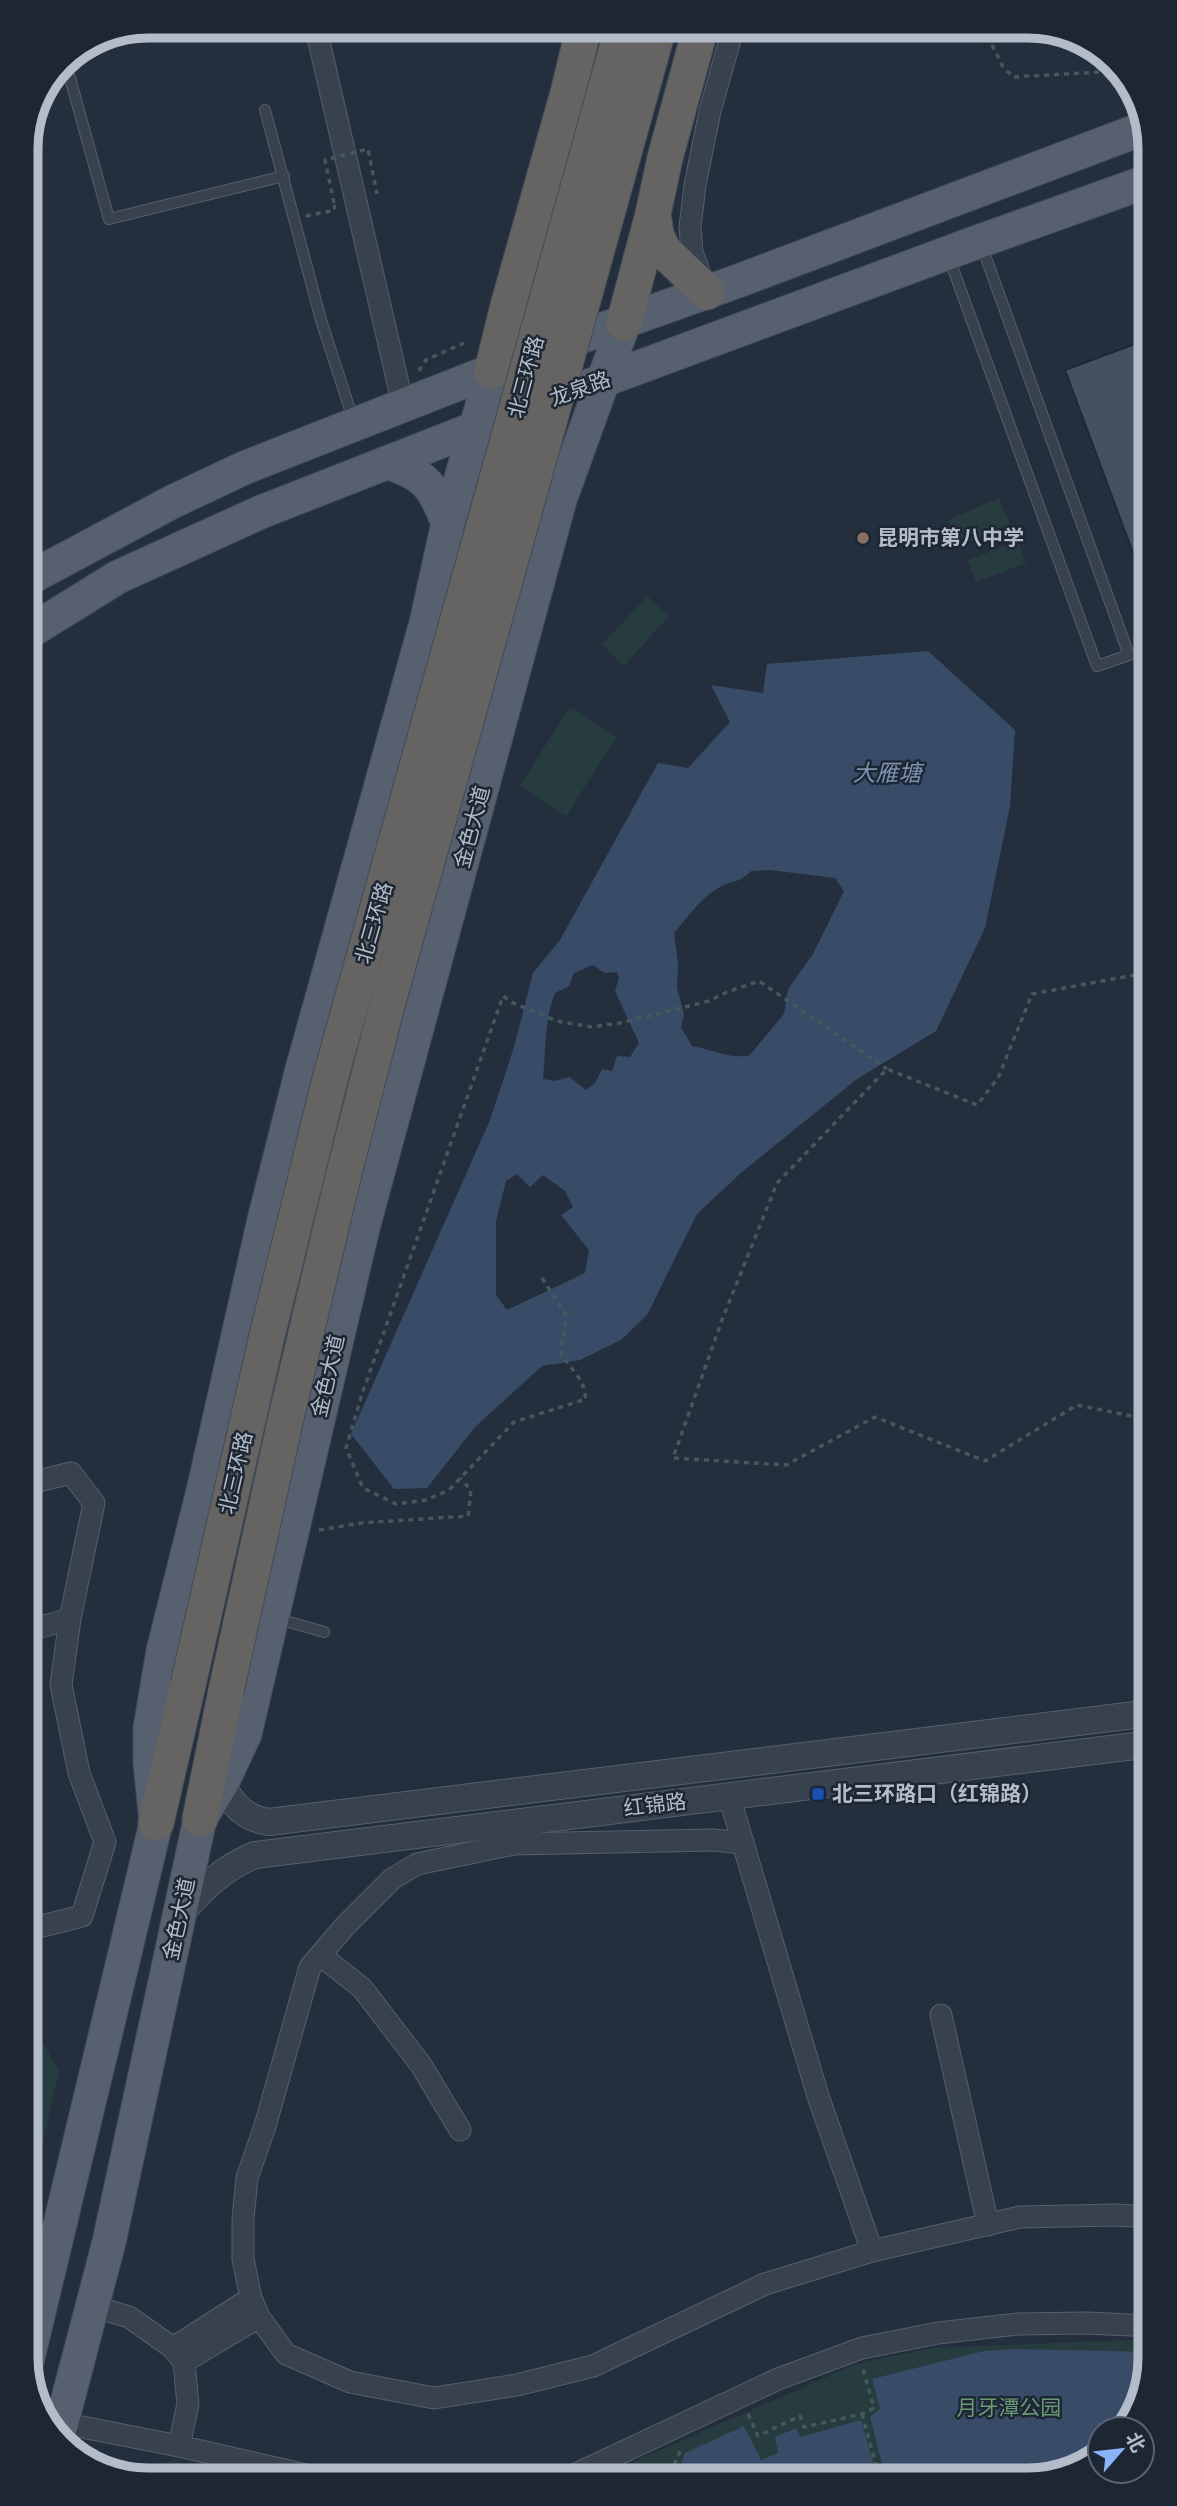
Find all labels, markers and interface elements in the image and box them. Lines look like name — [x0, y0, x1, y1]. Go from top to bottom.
street label: 北三环路 — [503, 333, 548, 421]
street label: 龙泉路 — [546, 366, 614, 411]
place label: 昆明市第八中学 — [877, 525, 1024, 550]
marker: 昆明市第八中学 — [855, 530, 871, 546]
water label: 大雁塘 — [853, 759, 926, 787]
street label: 金色大道 — [449, 783, 494, 871]
street label: 北三环路 — [350, 879, 397, 967]
street label: 金色大道 — [306, 1332, 349, 1420]
street label: 北三环路 — [214, 1429, 257, 1517]
place label: 北三环路口（红锦路） — [832, 1781, 1042, 1806]
marker: 北三环路口（红锦路） — [810, 1786, 826, 1802]
street label: 红锦路 — [622, 1788, 688, 1821]
street label: 金色大道 — [158, 1875, 199, 1963]
park label: 月牙潭公园 — [957, 2395, 1062, 2420]
north arrow — [1086, 2415, 1156, 2485]
text: 北 — [1121, 2428, 1150, 2456]

